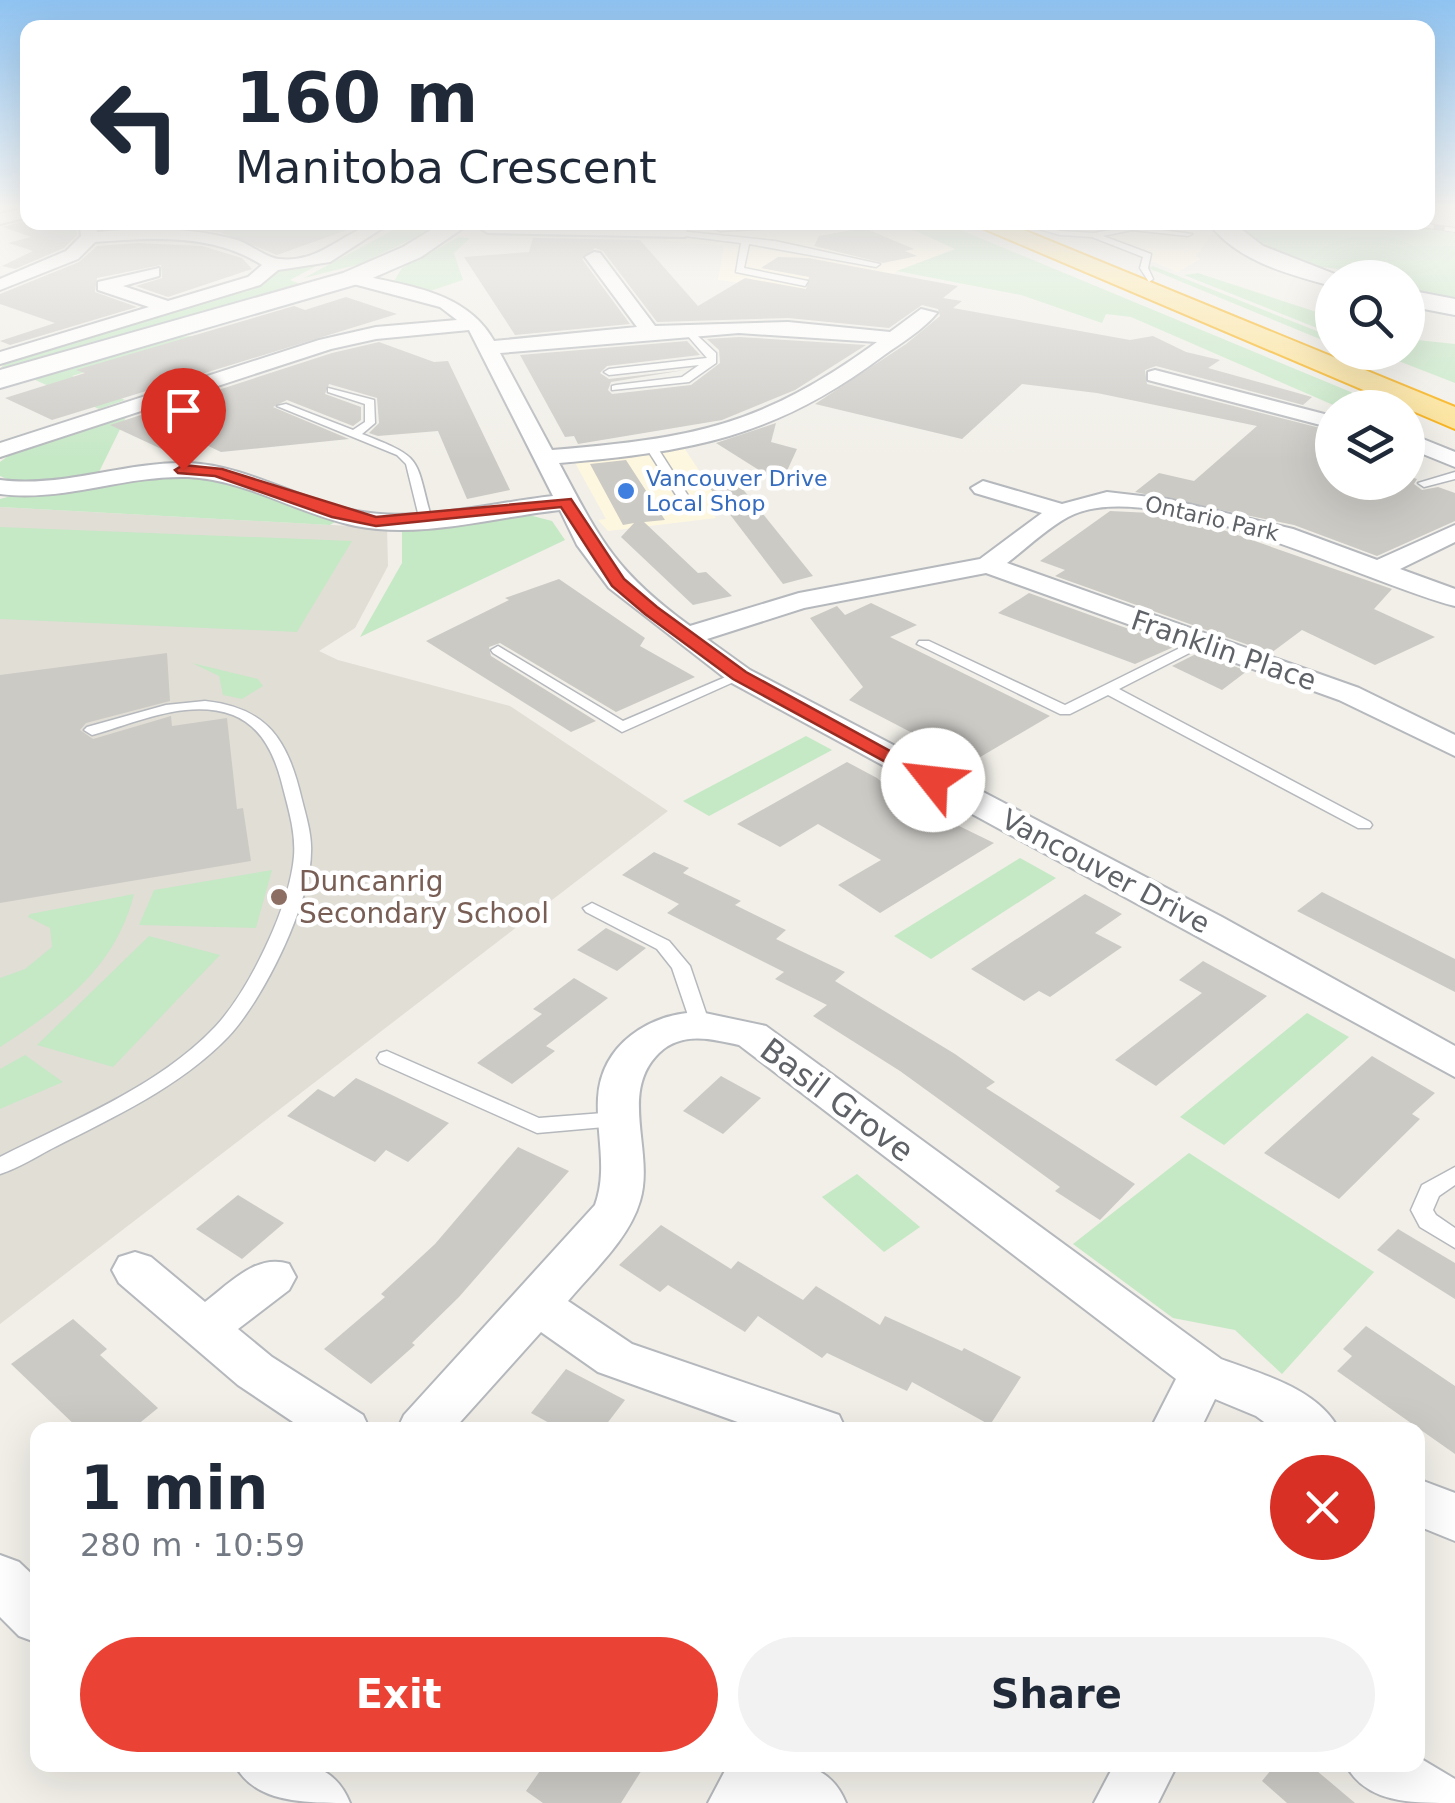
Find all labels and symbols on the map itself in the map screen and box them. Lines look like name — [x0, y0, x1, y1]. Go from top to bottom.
pin — [141, 368, 226, 471]
place label: Vancouver Drive Local Shop — [646, 466, 828, 516]
marker: Vancouver Drive Local Shop — [615, 480, 637, 502]
street label: Ontario Park — [1143, 491, 1281, 546]
street label: Franklin Place — [1127, 603, 1321, 698]
position arrow — [881, 728, 985, 832]
street label: Vancouver Drive — [996, 803, 1215, 940]
place label: Duncanrig Secondary School — [299, 865, 549, 930]
marker: Duncanrig Secondary School — [268, 886, 290, 908]
street label: Basil Grove — [753, 1030, 921, 1170]

